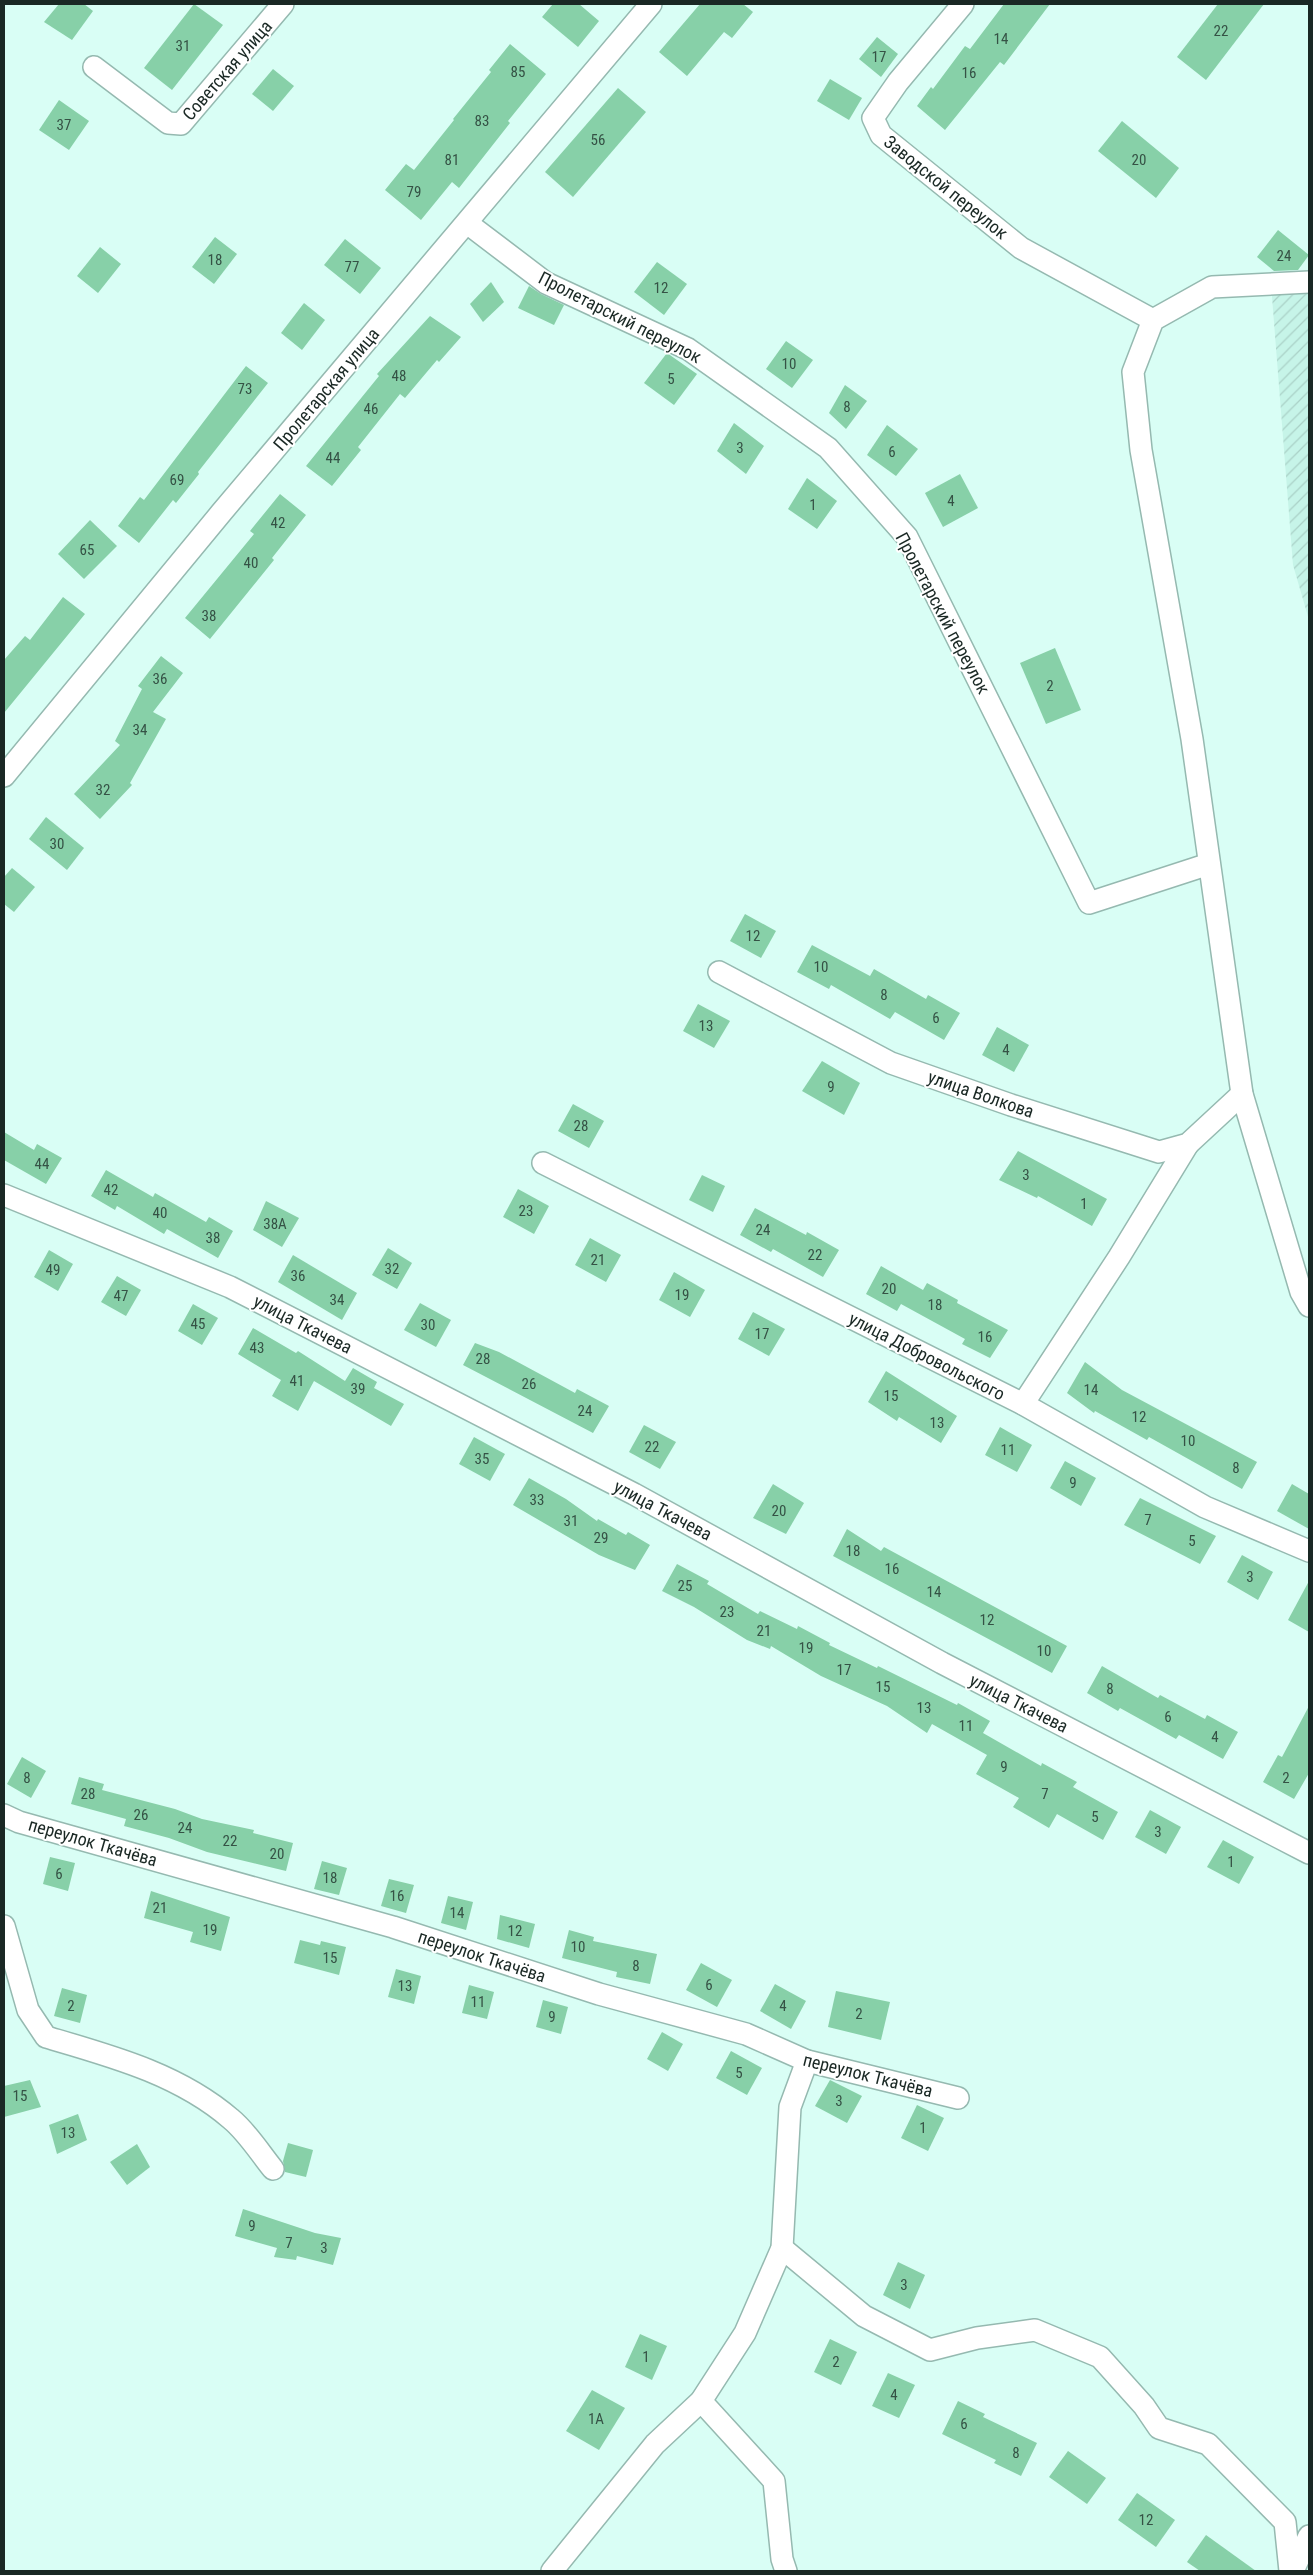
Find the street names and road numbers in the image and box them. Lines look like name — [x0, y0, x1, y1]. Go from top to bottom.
street label: Советская улица — [178, 16, 276, 124]
street label: Заводской переулок — [880, 131, 1012, 244]
street label: Пролетарский переулок — [535, 267, 705, 367]
street label: Пролетарская улица — [269, 323, 383, 455]
street label: Пролетарский переулок — [892, 529, 995, 698]
street label: улица Волкова — [925, 1066, 1037, 1122]
street label: улица Ткачева — [250, 1290, 356, 1358]
street label: улица Добровольского — [846, 1308, 1008, 1404]
street label: улица Ткачева — [610, 1475, 716, 1545]
street label: улица Ткачева — [966, 1669, 1072, 1737]
street label: переулок Ткачёва — [26, 1814, 160, 1870]
street label: переулок Ткачёва — [415, 1925, 549, 1987]
street label: переулок Ткачёва — [801, 2049, 935, 2101]

